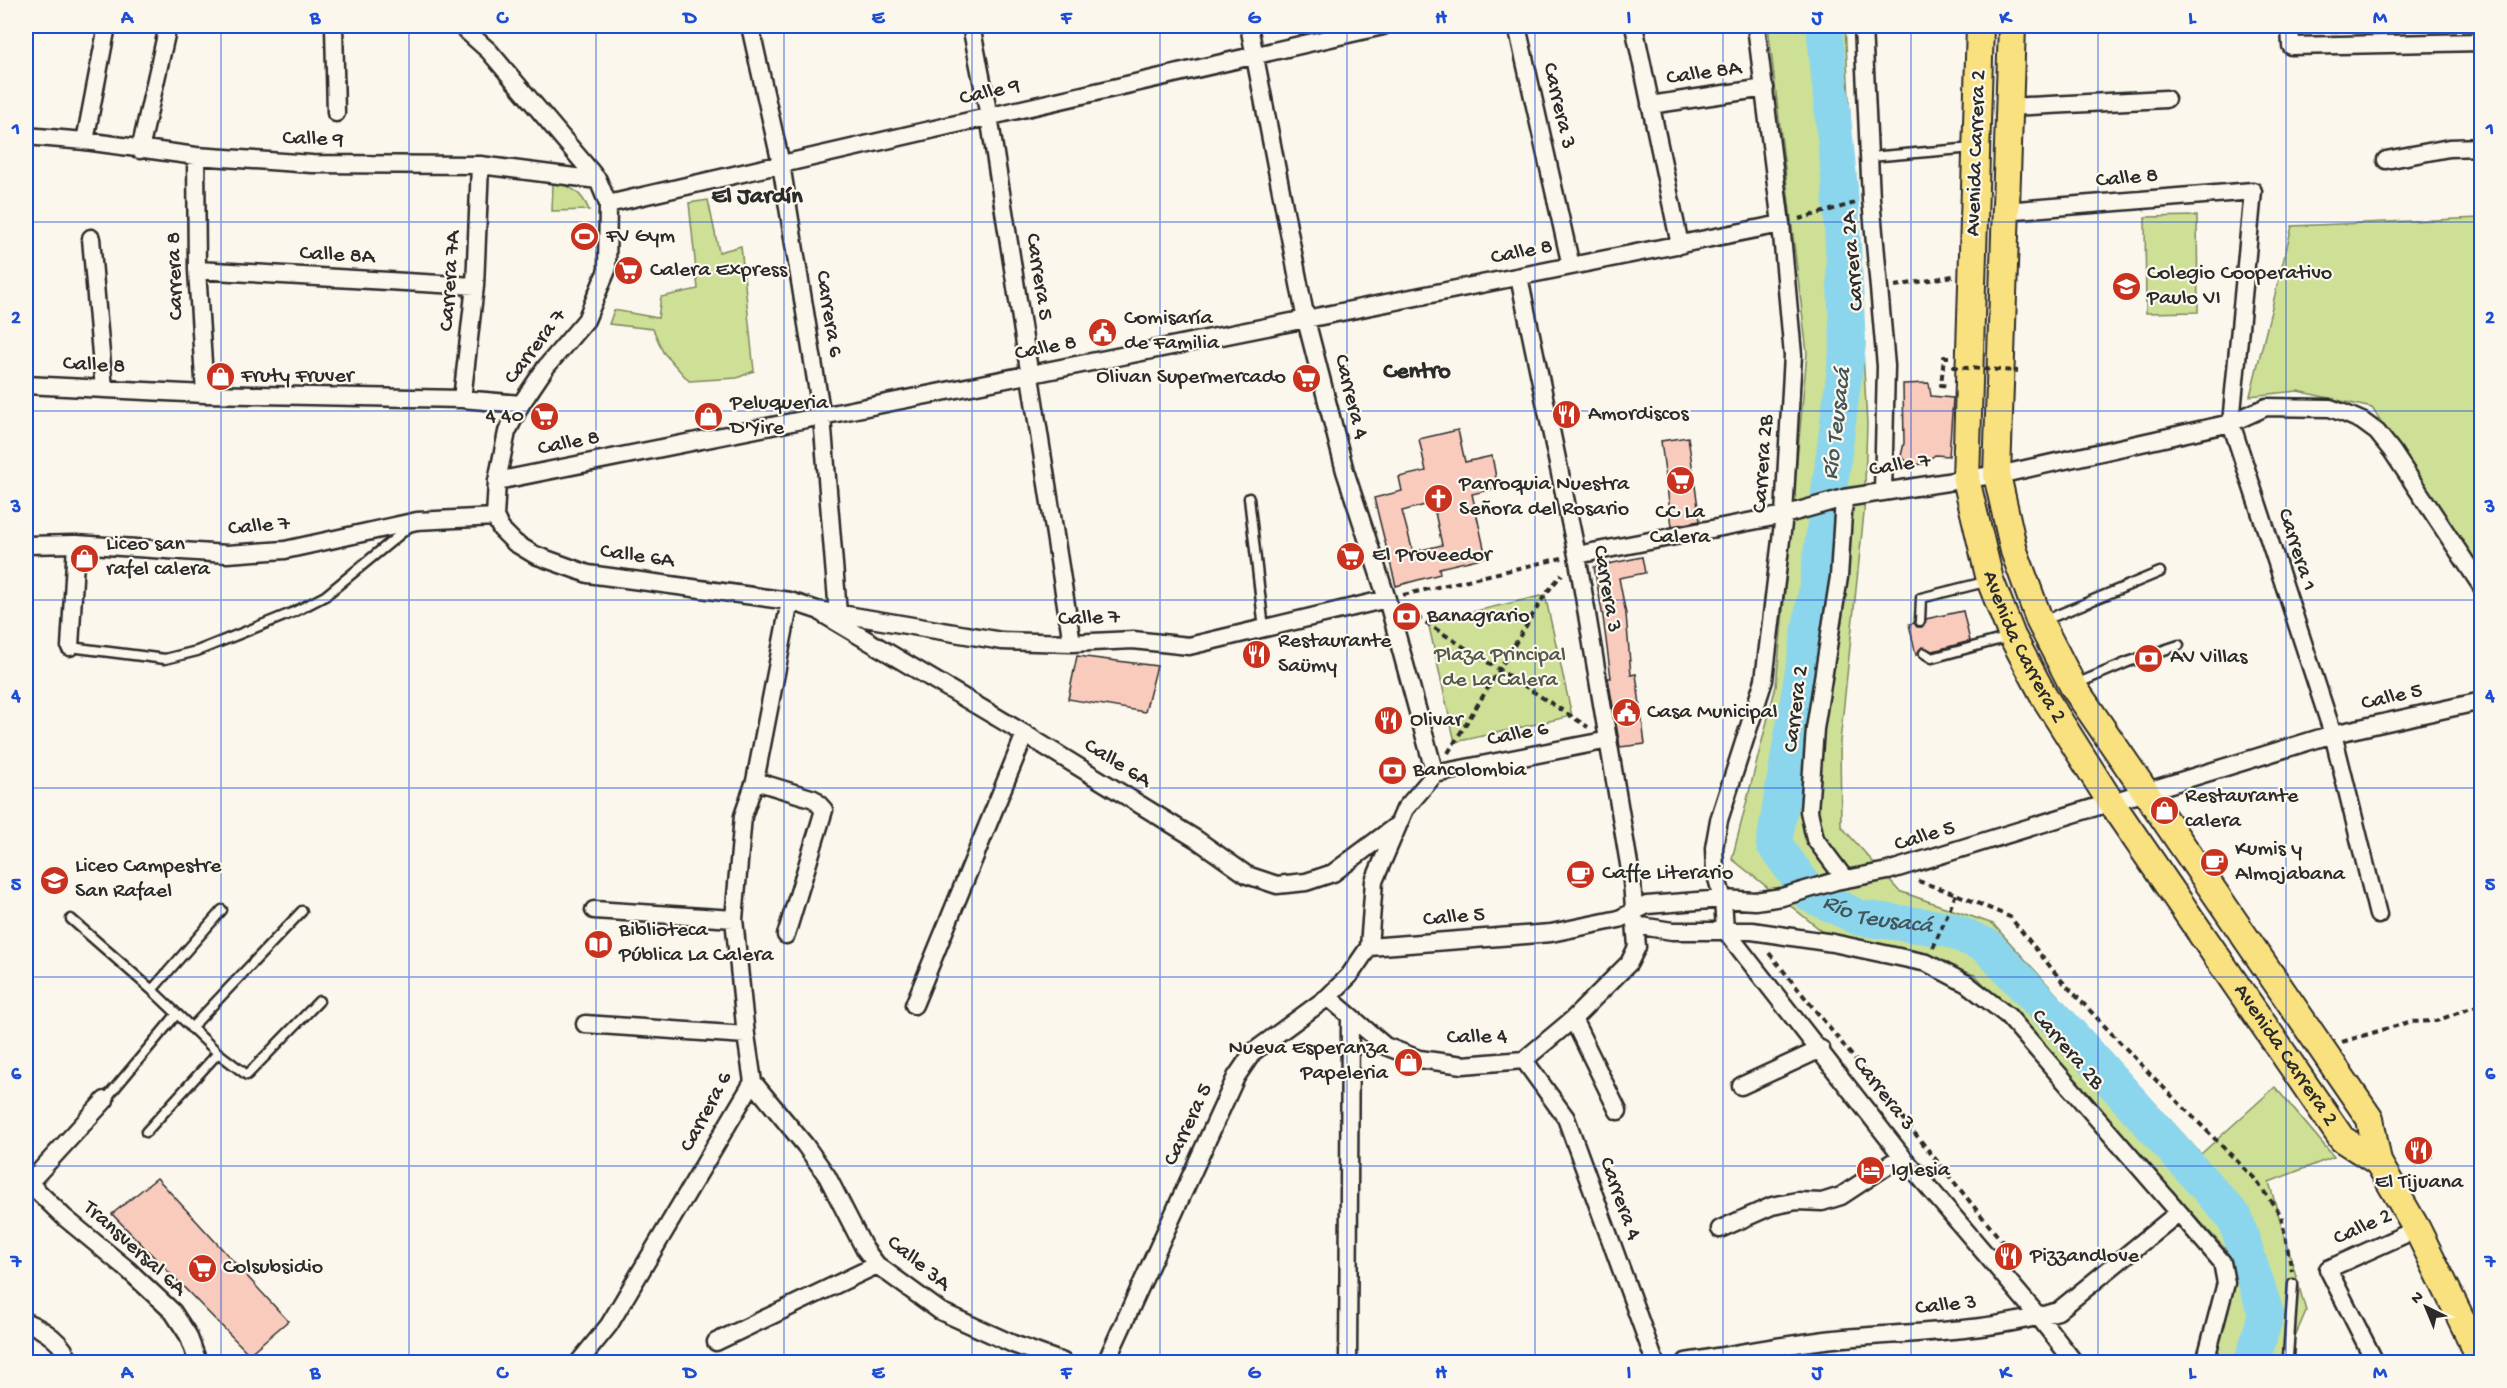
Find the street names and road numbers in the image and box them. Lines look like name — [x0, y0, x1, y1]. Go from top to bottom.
street label: Calle 8A — [1665, 56, 1744, 92]
street label: Carrera 3 — [1535, 60, 1581, 152]
street label: Avenida Carrera 2 — [1961, 69, 1993, 237]
street label: Calle 9 — [957, 73, 1023, 113]
street label: Calle 9 — [282, 126, 344, 154]
street label: Calle 8 — [2095, 163, 2159, 195]
street label: Carrera 2A — [1837, 209, 1871, 312]
street label: Carrera 7A — [435, 229, 468, 332]
street label: Carrera 8 — [161, 231, 191, 321]
street label: Carrera 5 — [1018, 232, 1058, 322]
street label: Calle 8 — [1489, 234, 1555, 272]
street label: Calle 8A — [299, 241, 376, 271]
street label: Carrera 6 — [808, 269, 848, 360]
street label: Carrera 7 — [499, 304, 573, 390]
street label: Calle 8 — [1013, 330, 1079, 368]
street label: Calle 8 — [62, 351, 126, 381]
street label: Carrera 4 — [1327, 352, 1373, 443]
street label: Carrera 2B — [1748, 413, 1780, 514]
street label: Calle 8 — [536, 425, 602, 463]
street label: Calle 7 — [1867, 448, 1933, 484]
street label: Carrera 1 — [2270, 505, 2322, 595]
street label: Calle 7 — [227, 511, 291, 543]
street label: Calle 6A — [598, 539, 677, 575]
street label: Carrera 3 — [1586, 544, 1626, 634]
street label: Avenida Carrera 2 — [1975, 569, 2071, 729]
street label: Calle 7 — [1058, 605, 1121, 633]
street label: Carrera 2 — [1779, 664, 1815, 754]
street label: Calle 5 — [2359, 678, 2425, 718]
street label: Calle 6 — [1485, 716, 1552, 754]
street label: Calle 6A — [1079, 733, 1156, 795]
street label: Calle 5 — [1892, 816, 1958, 858]
street label: Calle 5 — [1422, 902, 1486, 934]
street label: Avenida Carrera 2 — [2227, 979, 2343, 1132]
street label: Carrera 2B — [2025, 1004, 2110, 1096]
street label: Calle 4 — [1446, 1024, 1508, 1052]
street label: Carrera 3 — [1846, 1051, 1920, 1137]
street label: Carrera 6 — [675, 1067, 739, 1157]
street label: Carrera 5 — [1159, 1080, 1219, 1170]
street label: Carrera 4 — [1592, 1154, 1646, 1245]
street label: Transversal 6A — [75, 1194, 192, 1303]
street label: Calle 2 — [2330, 1204, 2396, 1252]
street label: Calle 3A — [881, 1230, 956, 1298]
street label: Calle 3 — [1914, 1290, 1978, 1322]

